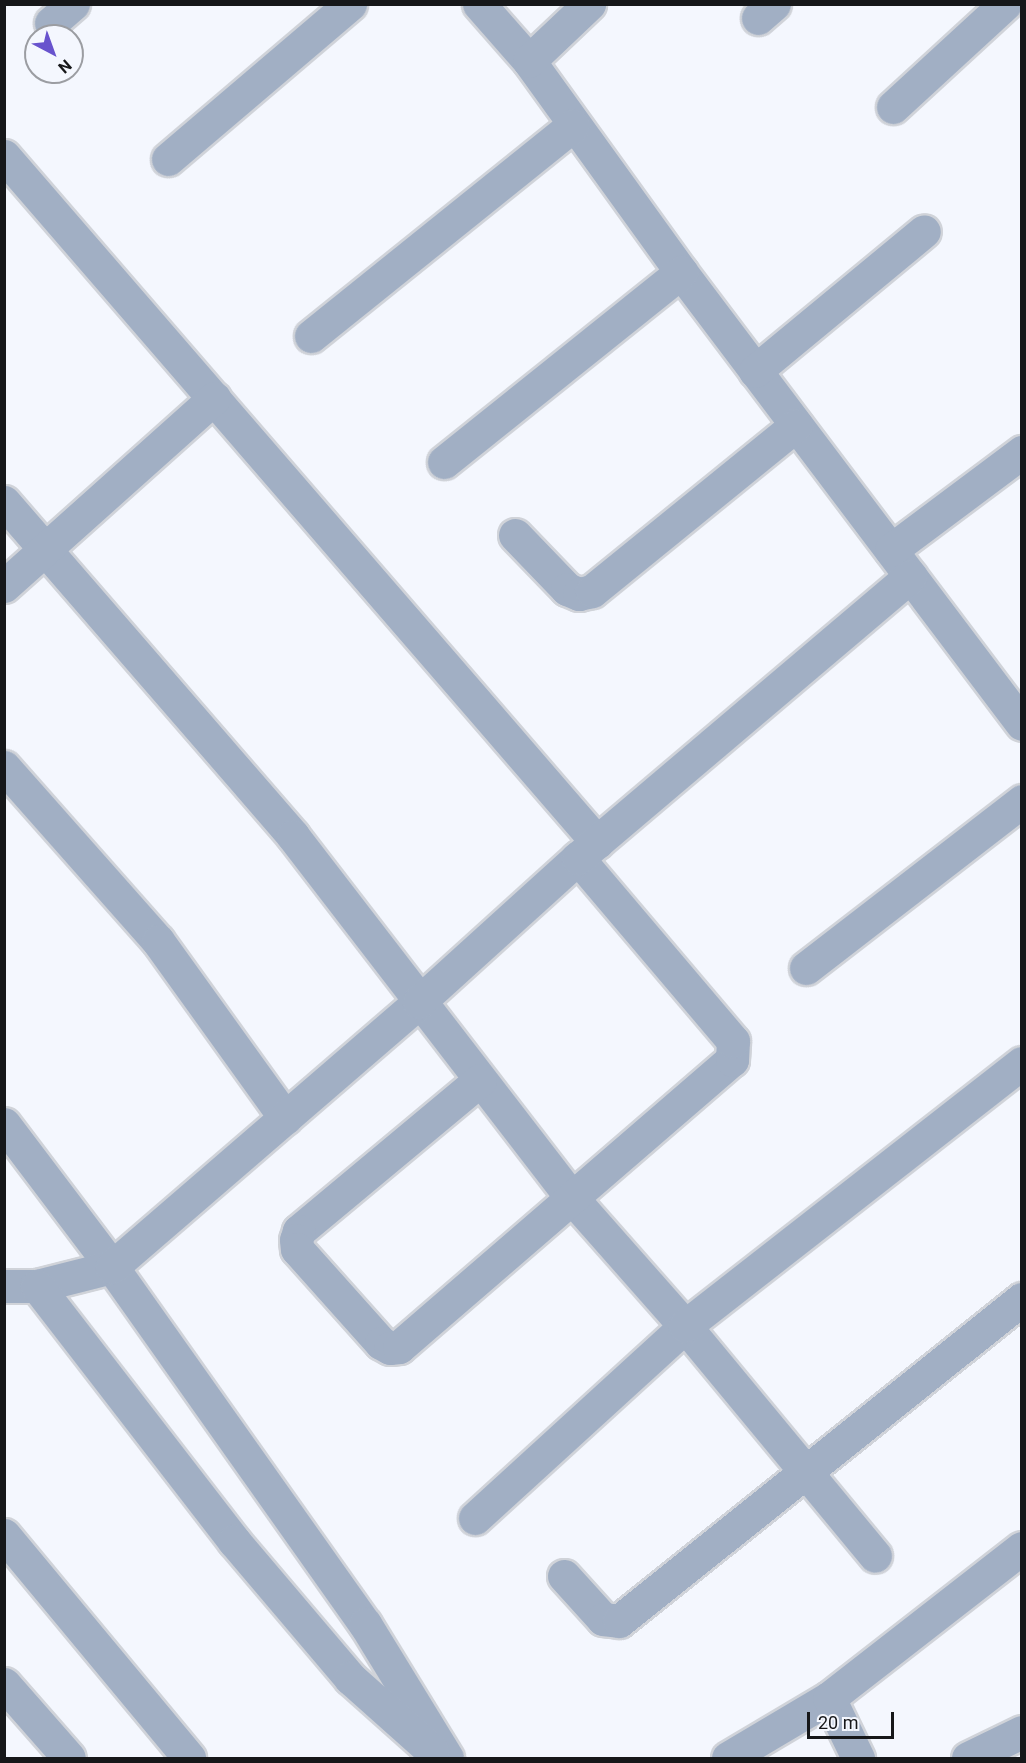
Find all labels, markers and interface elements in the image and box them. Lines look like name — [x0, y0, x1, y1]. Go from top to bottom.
north arrow — [24, 24, 84, 84]
text: N — [54, 56, 75, 77]
scale bar — [810, 1700, 897, 1738]
text: 20 m — [818, 1712, 858, 1733]

